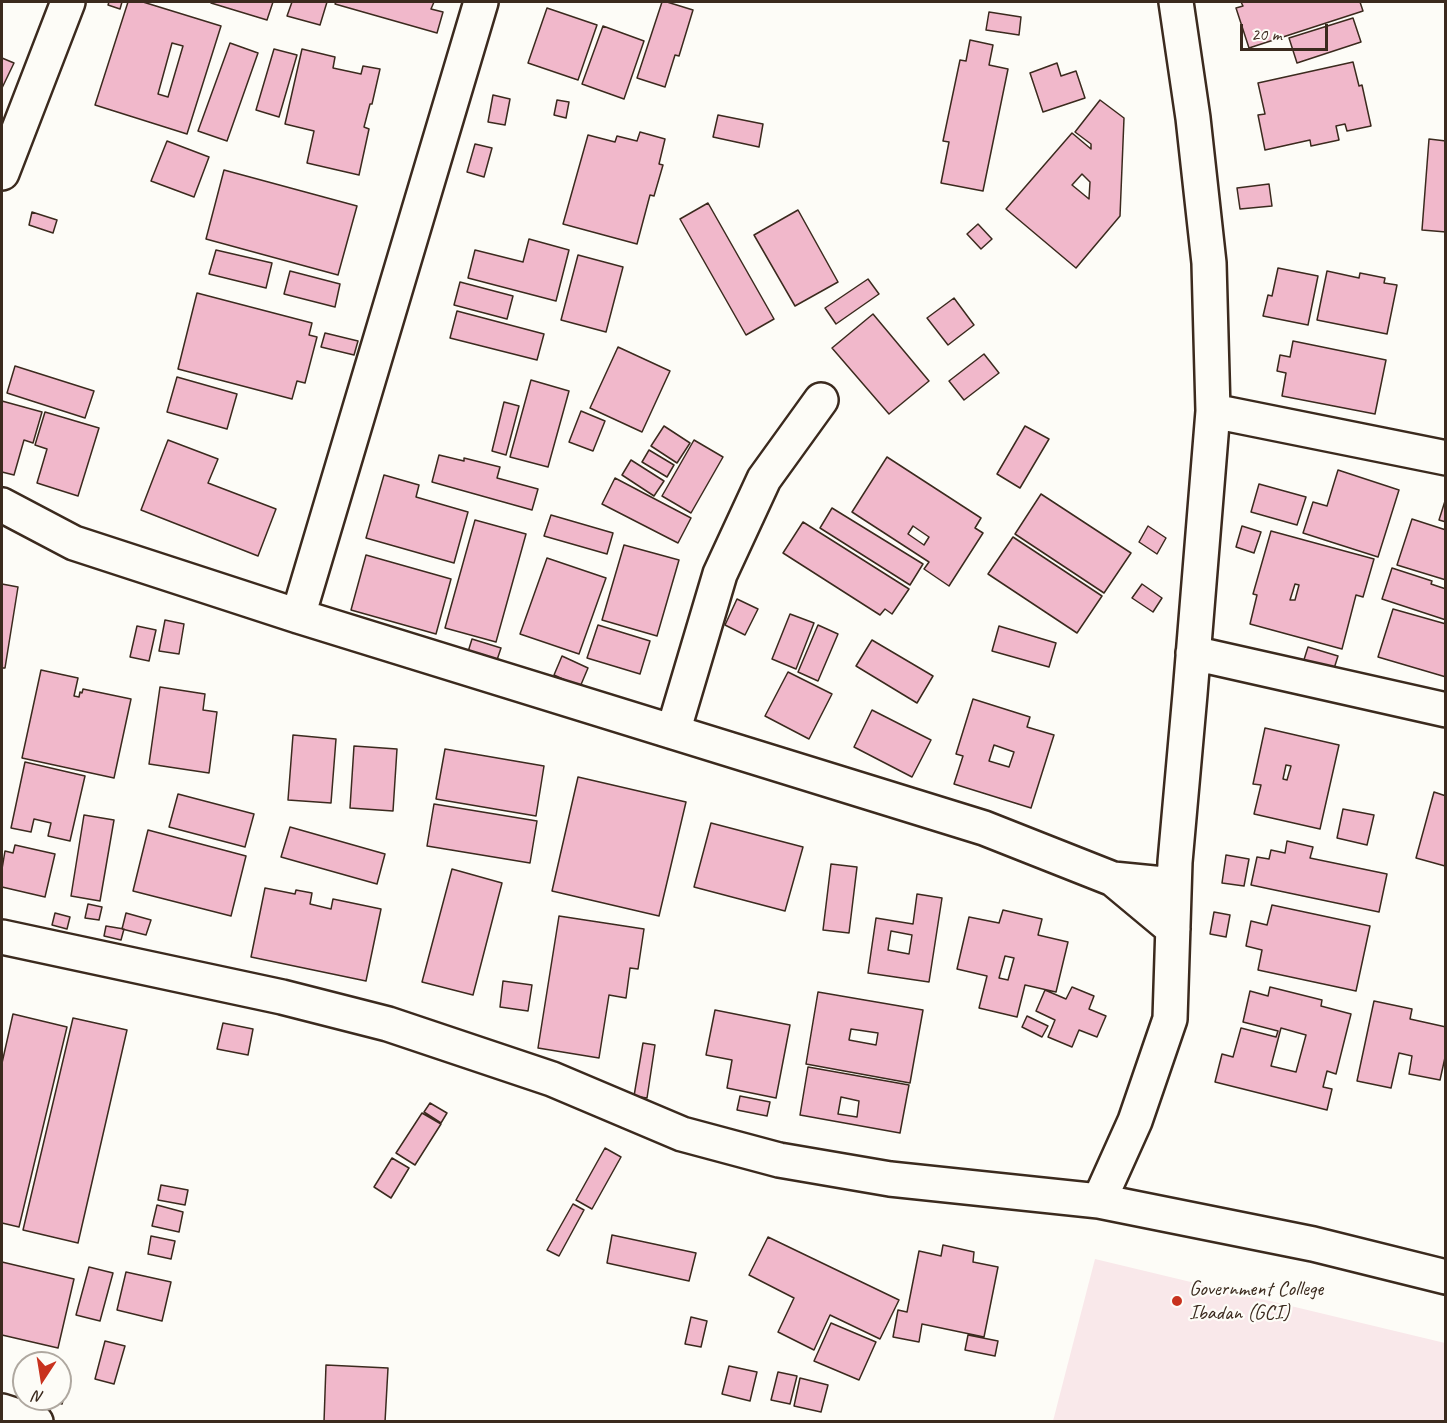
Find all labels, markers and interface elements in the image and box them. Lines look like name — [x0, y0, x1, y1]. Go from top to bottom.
scale bar — [1243, 12, 1332, 50]
text: 20 m — [1251, 23, 1282, 45]
place label: Government College Ibadan (GCI) — [1189, 1276, 1323, 1326]
marker: Government College Ibadan (GCI) — [1170, 1294, 1184, 1308]
north arrow — [12, 1351, 72, 1411]
text: N — [32, 1386, 46, 1407]

